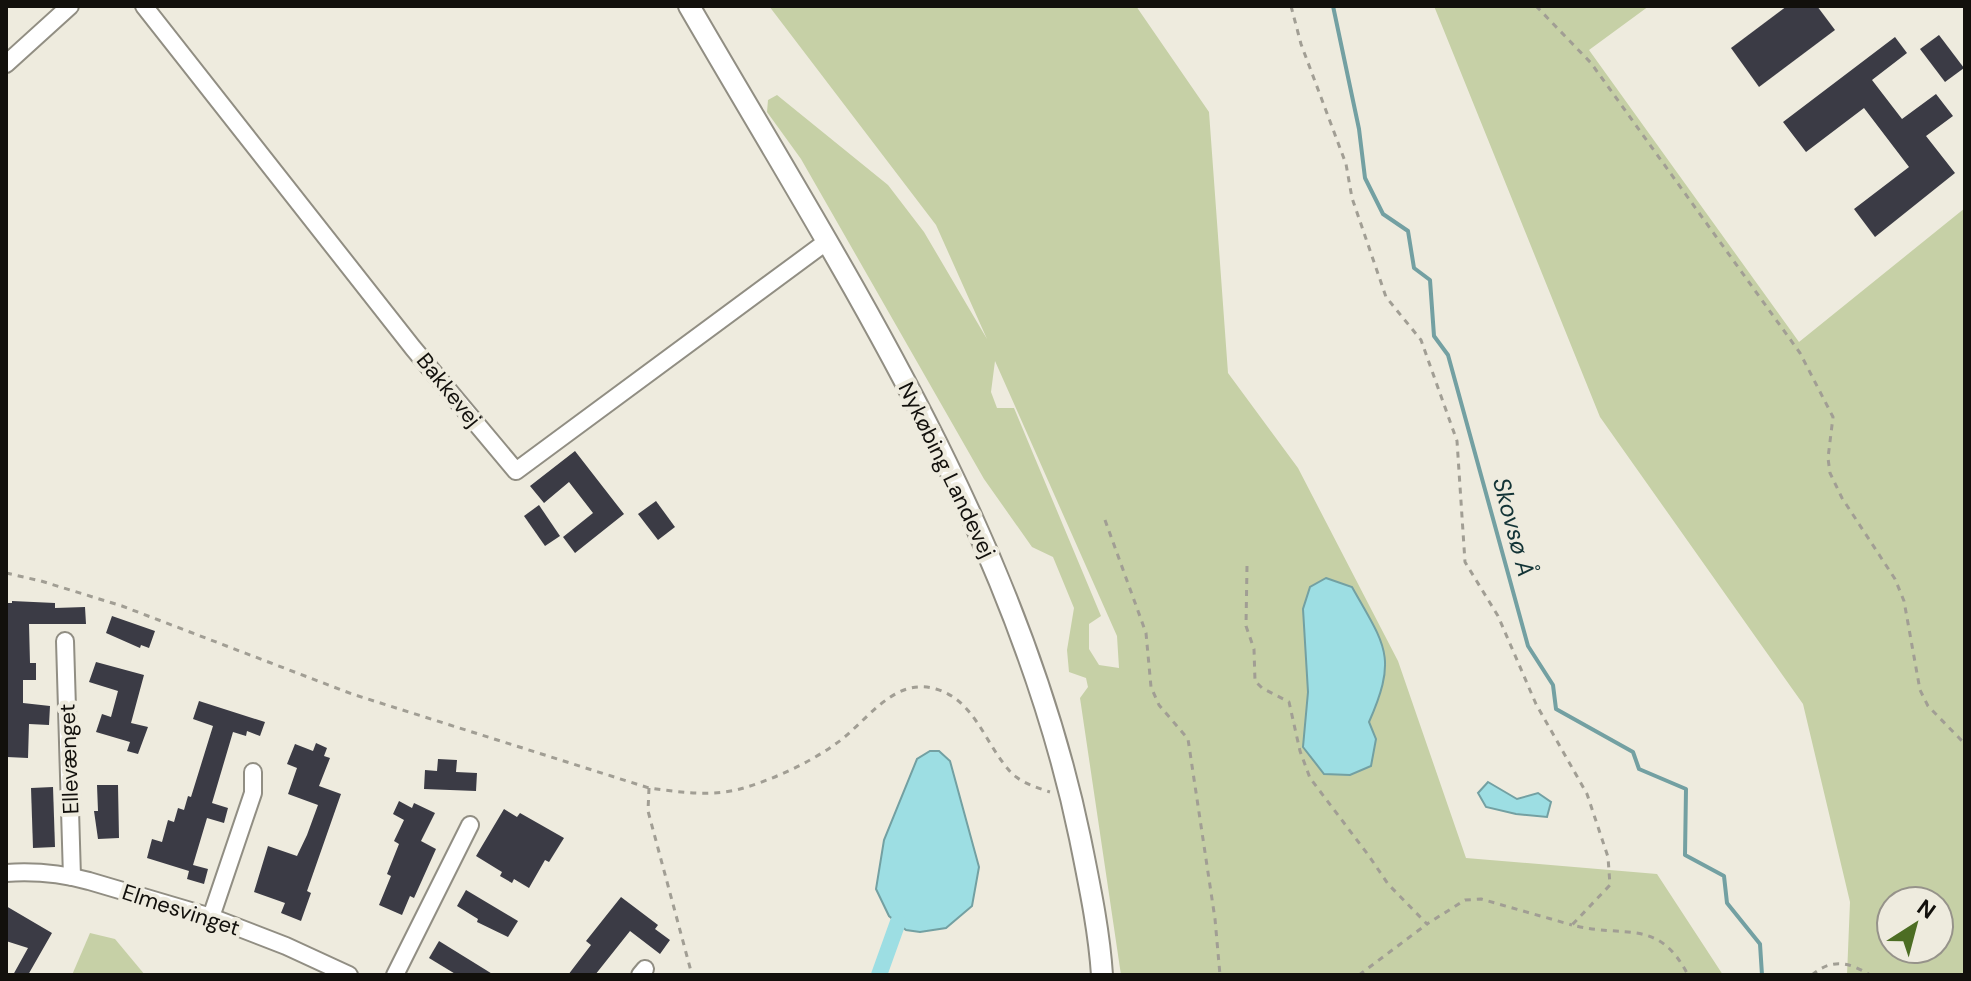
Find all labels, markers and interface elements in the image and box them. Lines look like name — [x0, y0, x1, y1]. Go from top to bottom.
street label: Bakkevej — [410, 347, 488, 433]
street label: Nykøbing Landevej — [892, 377, 1002, 563]
water label: Skovsø Å — [1486, 474, 1543, 580]
street label: Ellevænget — [53, 703, 85, 815]
street label: Elmesvinget — [119, 877, 243, 943]
north arrow — [1875, 885, 1955, 965]
text: N — [1911, 893, 1941, 926]

